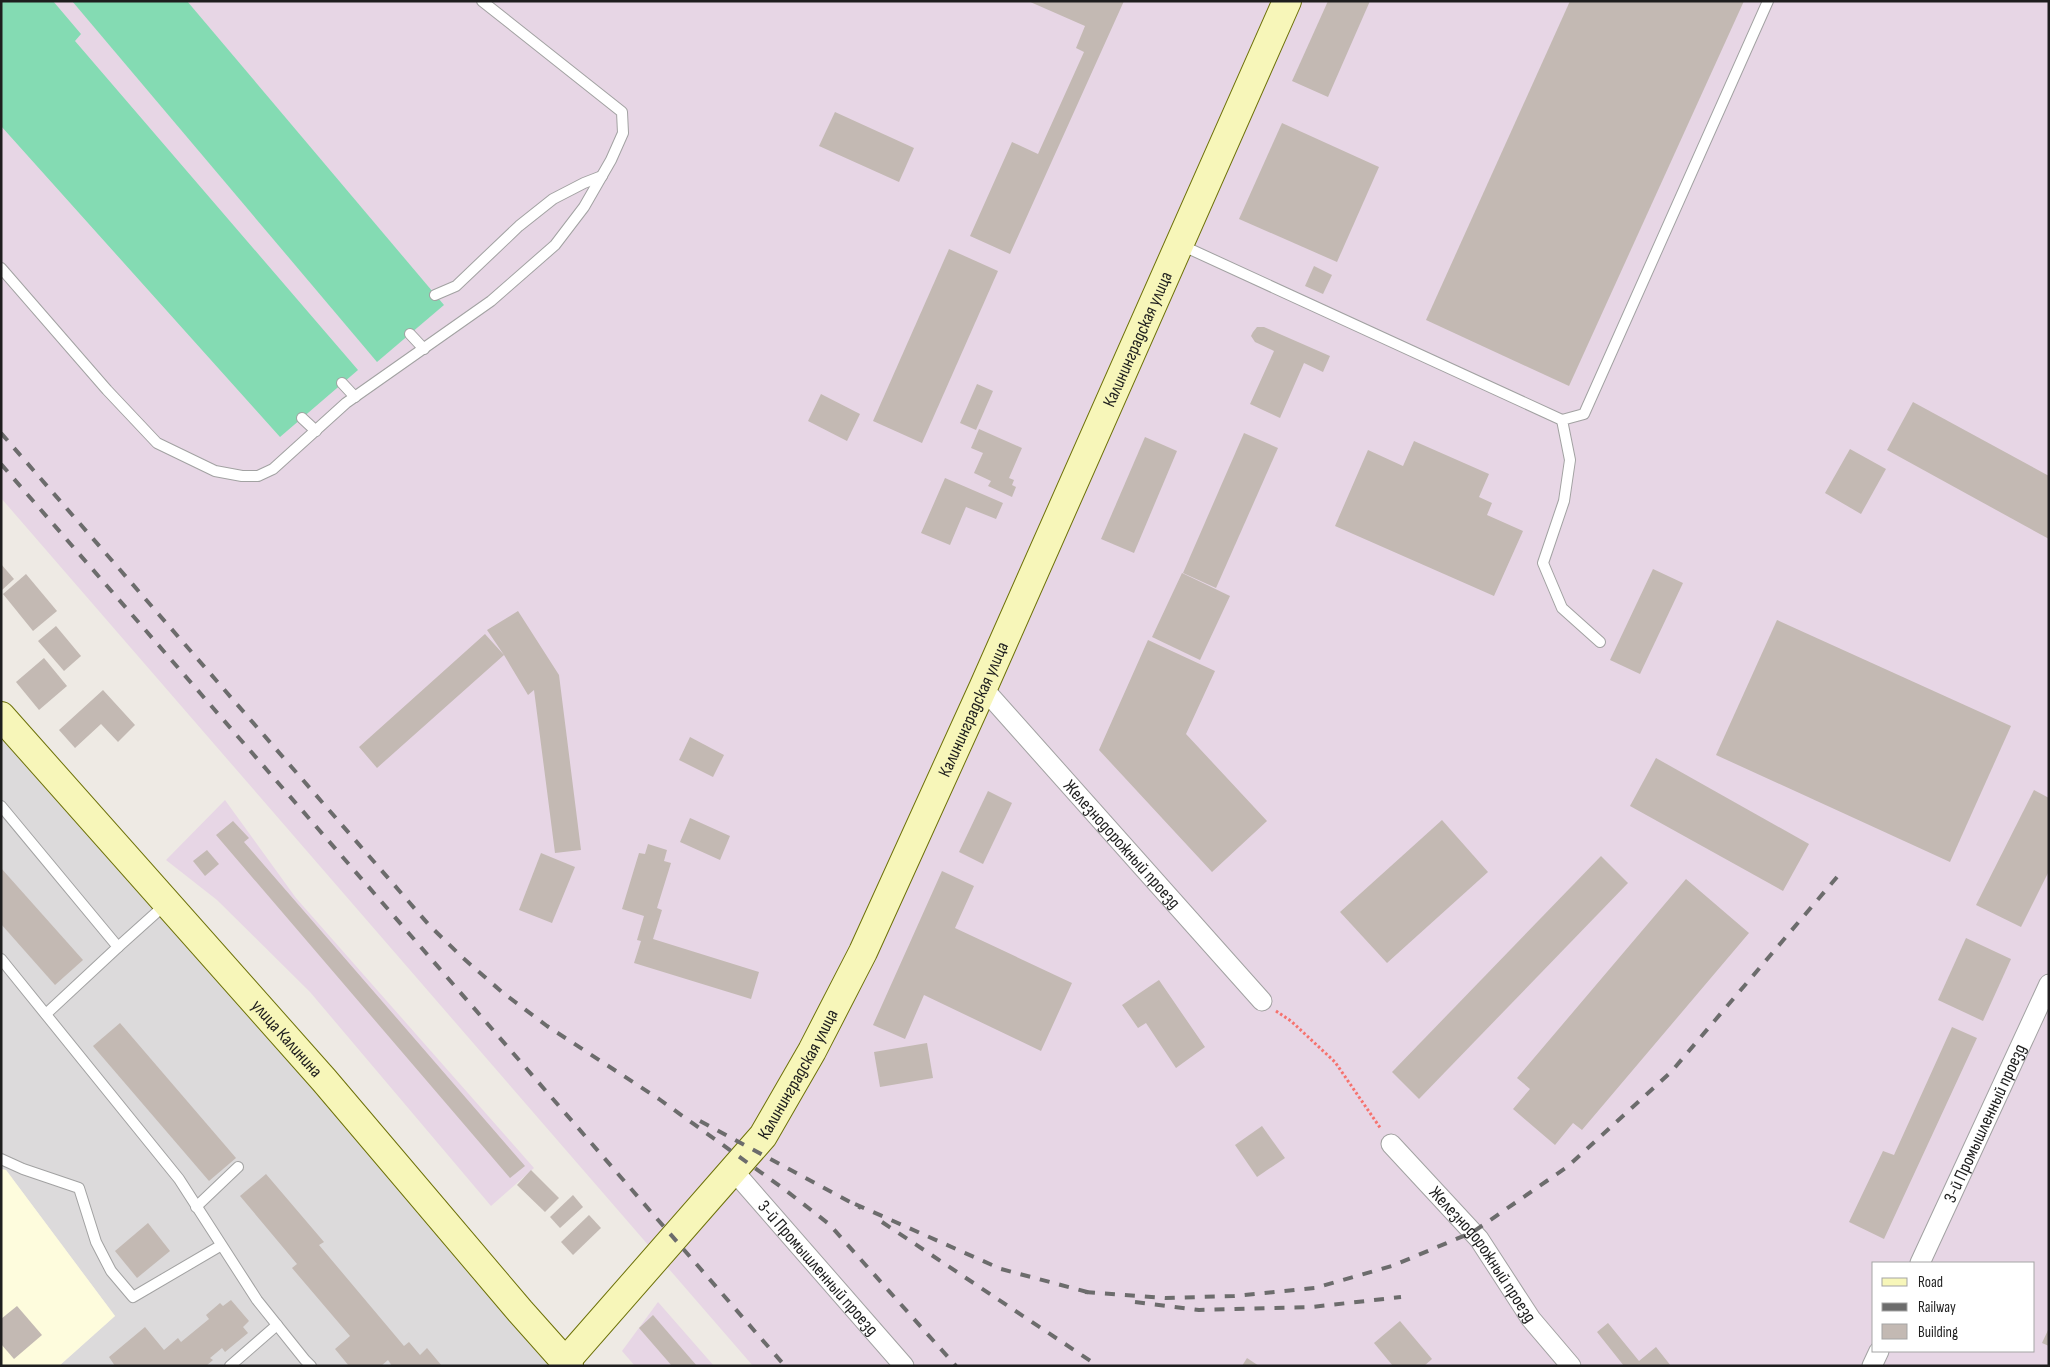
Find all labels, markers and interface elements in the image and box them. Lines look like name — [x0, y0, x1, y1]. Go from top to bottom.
street label: Калининградская улица — [1098, 268, 1176, 410]
street label: Калининградская улица — [934, 639, 1013, 780]
street label: Железнодорожный проезд — [1059, 775, 1185, 913]
street label: улица Калинина — [247, 995, 327, 1081]
street label: Калининградская улица — [753, 1005, 842, 1143]
street label: 3-й Промышленный проезд — [1939, 1041, 2030, 1206]
street label: Железнодорожный проезд — [1425, 1182, 1541, 1326]
street label: 3-й Промышленный проезд — [754, 1196, 883, 1339]
legend — [1872, 1262, 2035, 1352]
text: Road — [1918, 1273, 1943, 1292]
text: Railway — [1918, 1298, 1956, 1317]
text: Building — [1918, 1323, 1958, 1342]

